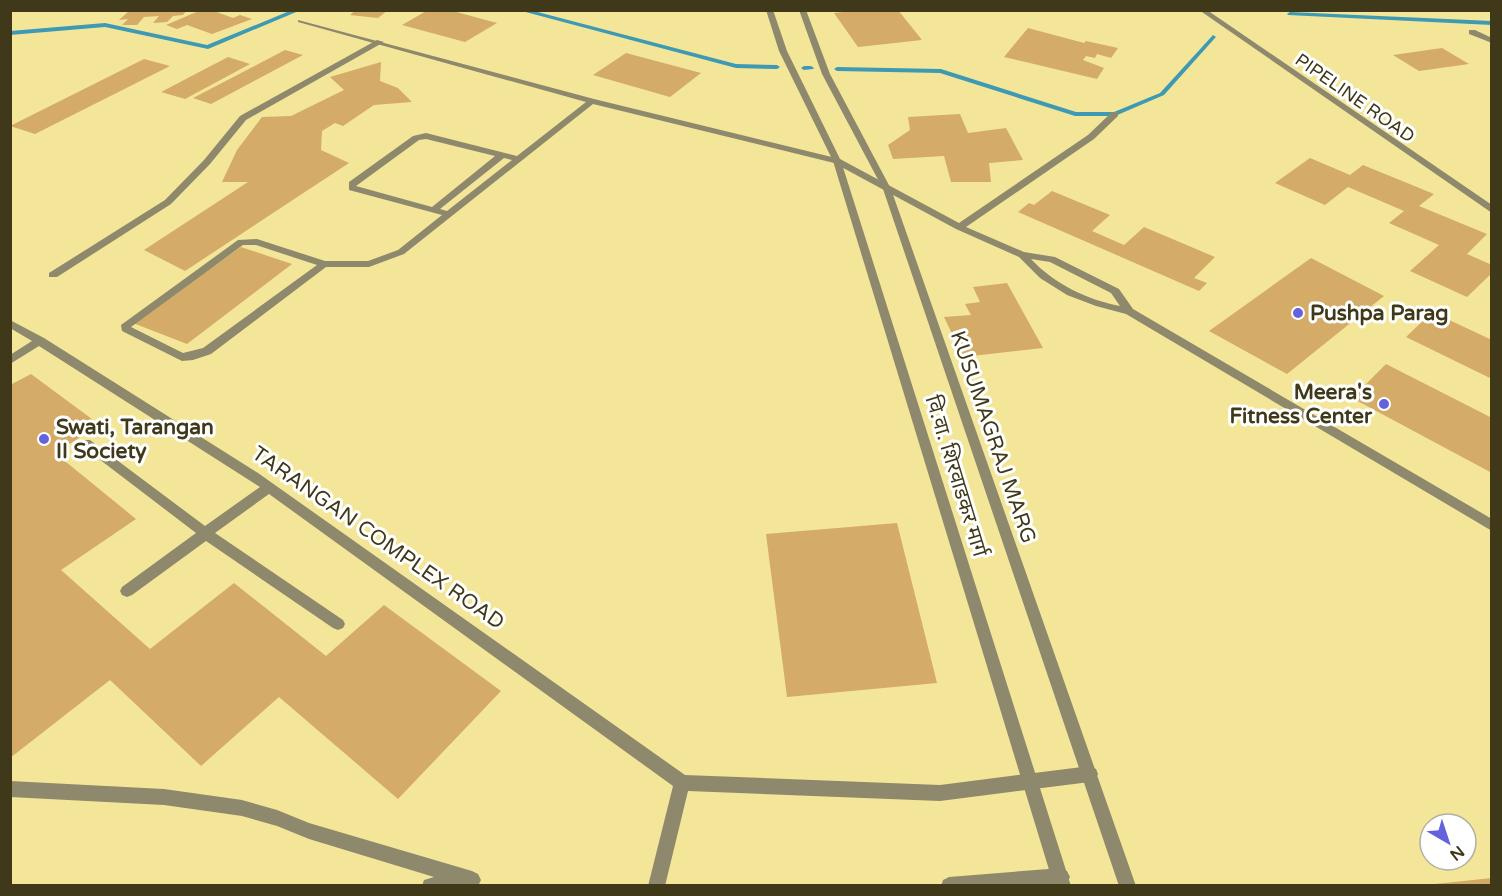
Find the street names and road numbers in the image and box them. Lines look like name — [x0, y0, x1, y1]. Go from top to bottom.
street label: PIPELINE ROAD — [1291, 49, 1419, 147]
street label: KUSUMAGRAJ MARG — [945, 327, 1041, 547]
street label: वि.वा. शिरवाडकर मार्ग — [920, 392, 993, 561]
street label: TARANGAN COMPLEX ROAD — [247, 441, 509, 635]

